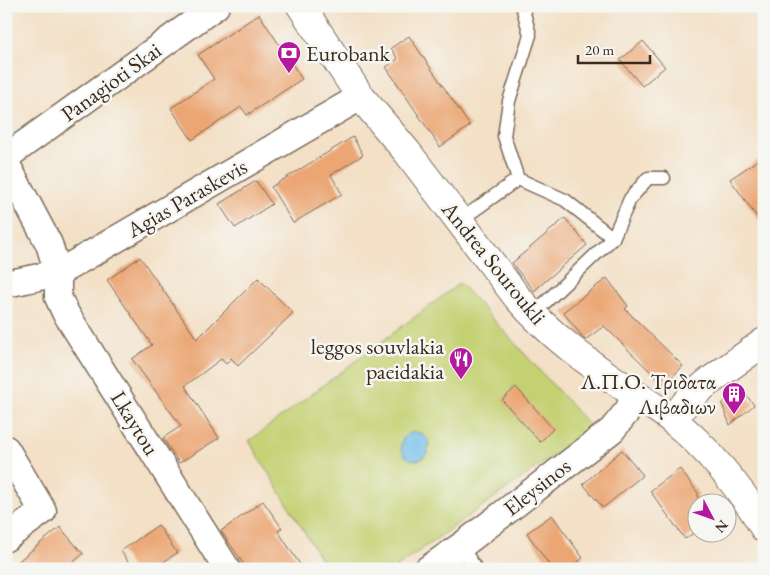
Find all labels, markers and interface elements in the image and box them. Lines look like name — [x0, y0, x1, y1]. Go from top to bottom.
scale bar — [578, 32, 650, 64]
street label: Panagioti Skai — [55, 36, 167, 128]
place label: Eurobank — [306, 39, 391, 68]
bank icon: Eurobank — [276, 40, 302, 74]
text: 20 m — [585, 40, 614, 59]
street label: Agias Paraskevis — [121, 152, 253, 245]
street label: Andrea Souroukli — [435, 195, 553, 331]
place label: leggos souvlakia paeidakia — [311, 332, 444, 386]
restaurant icon: leggos souvlakia paeidakia — [448, 346, 474, 380]
place label: Λ.Π.Ο. Τριδατα Λιβαδιων — [580, 367, 717, 421]
building icon: Λ.Π.Ο. Τριδατα Λιβαδιων — [721, 381, 747, 415]
street label: Lkaytou — [104, 385, 166, 461]
street label: Eleysinos — [497, 452, 577, 522]
north arrow — [688, 492, 738, 542]
text: N — [711, 516, 732, 537]

